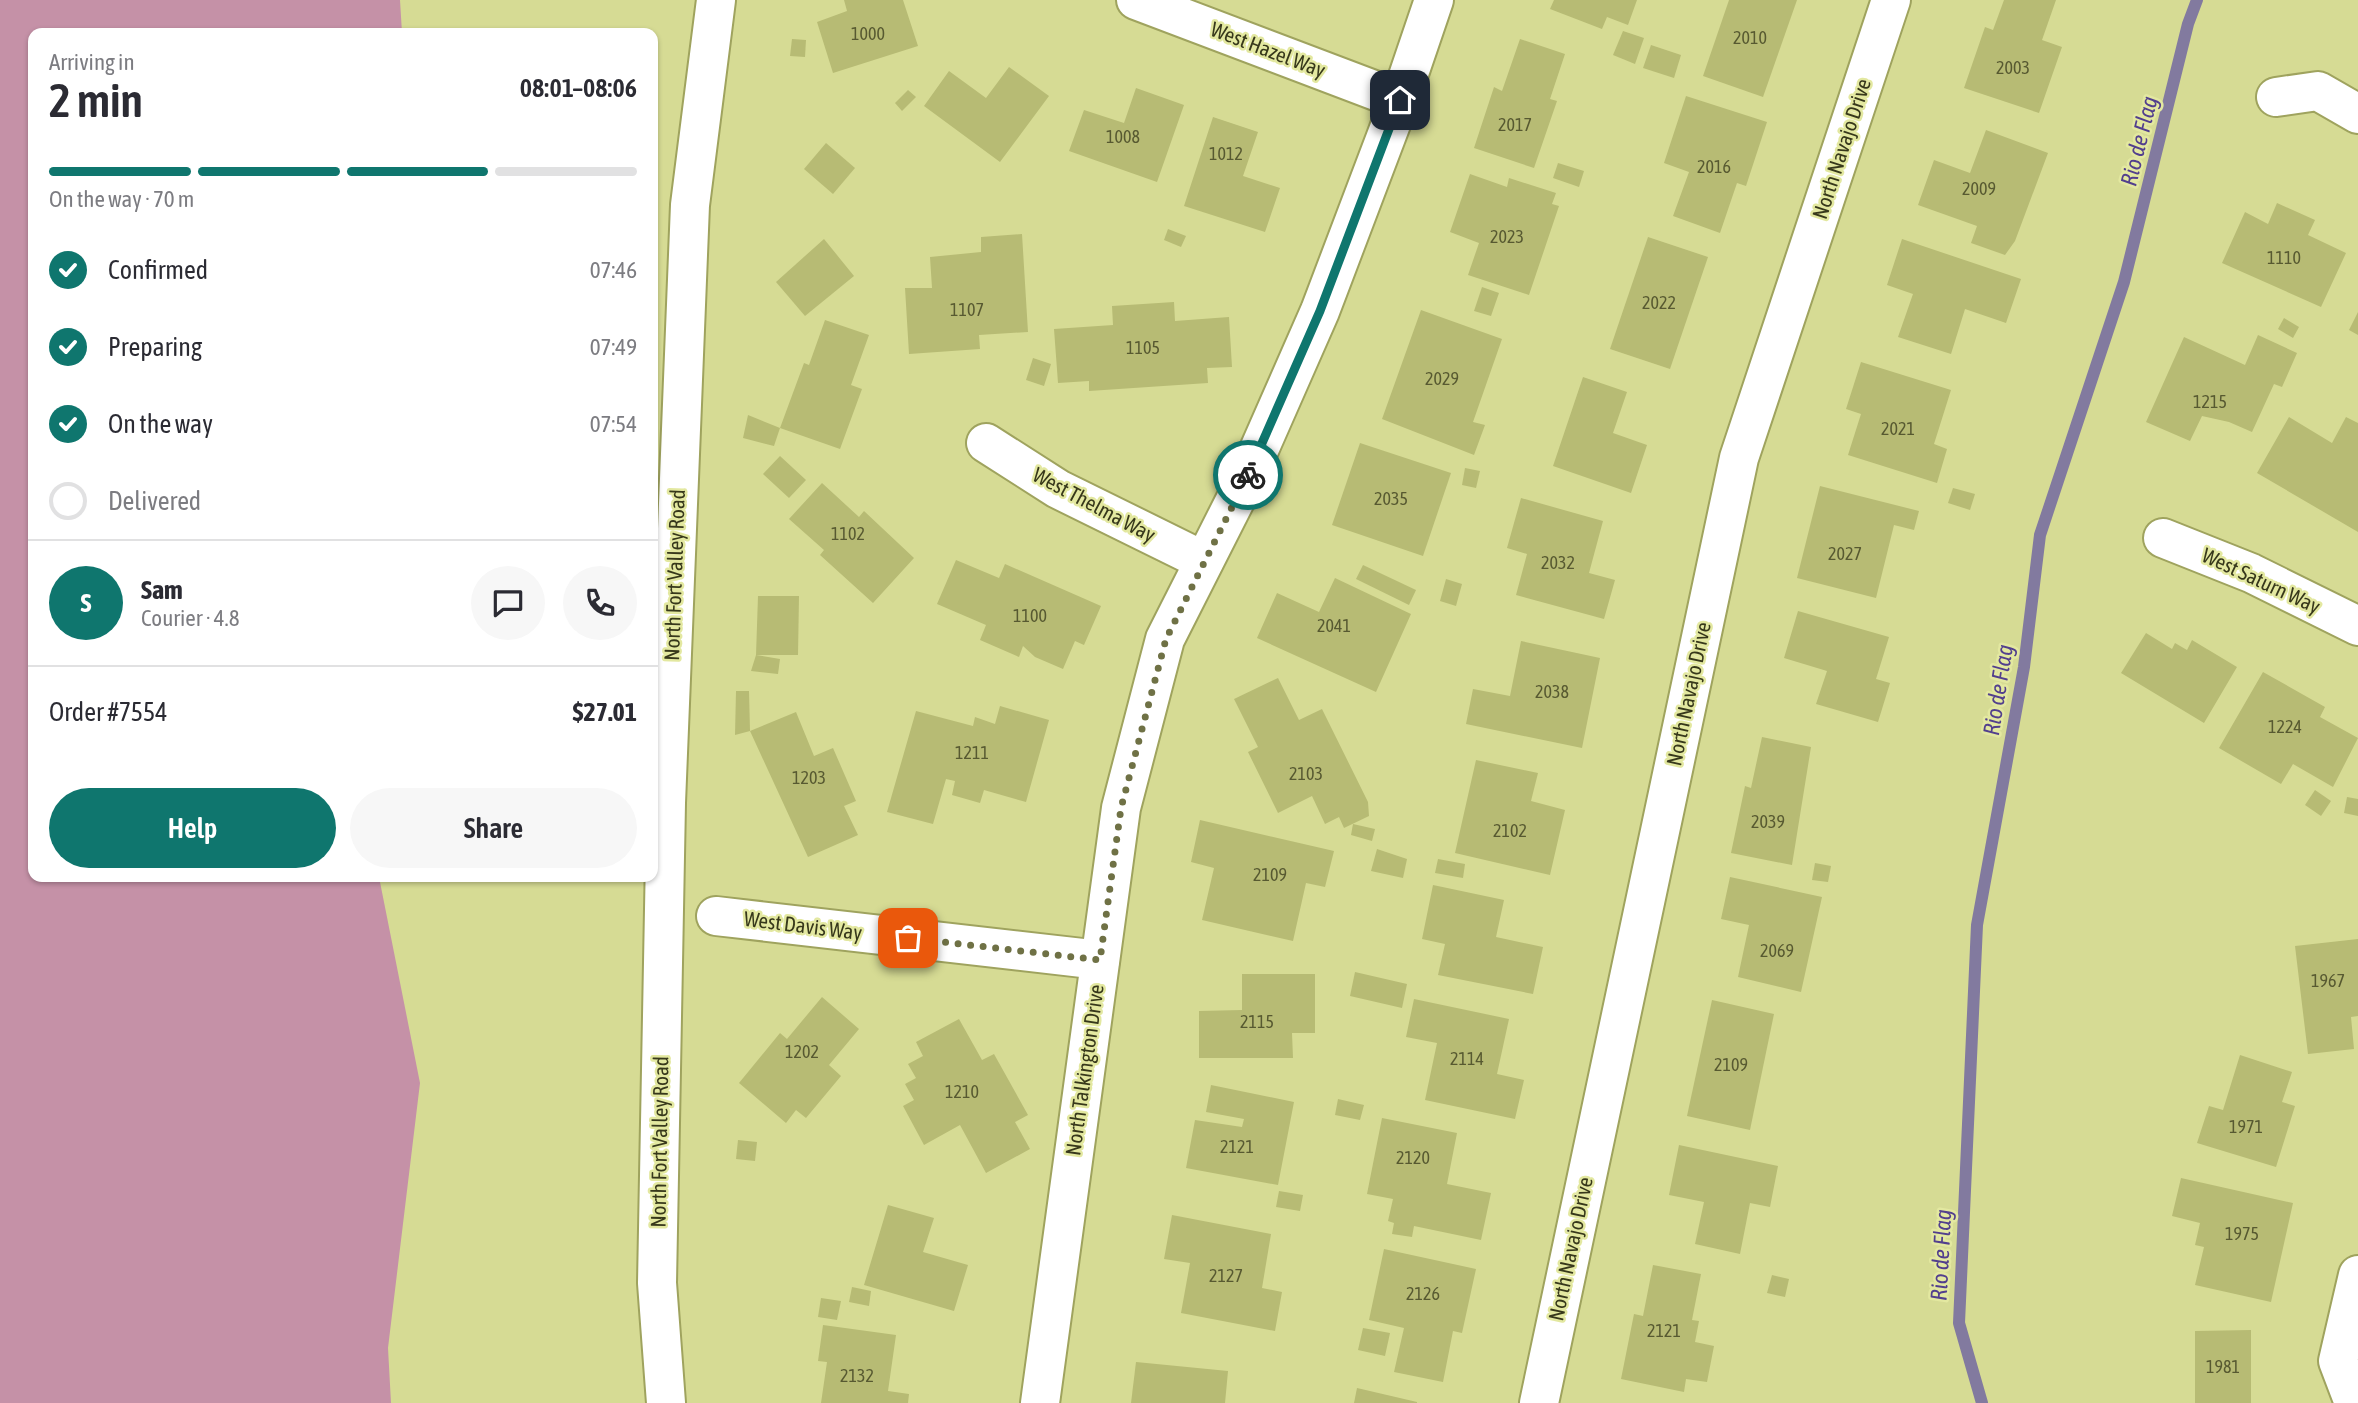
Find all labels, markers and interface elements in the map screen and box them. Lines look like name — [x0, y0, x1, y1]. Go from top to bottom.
street label: West Hazel Way — [1208, 16, 1329, 82]
house number: 1000 — [851, 23, 885, 44]
house number: 2010 — [1733, 27, 1767, 48]
text: Arriving in — [49, 49, 135, 75]
house number: 2003 — [1996, 57, 2030, 78]
pin — [1370, 70, 1430, 130]
text: 08:01–08:06 — [520, 73, 637, 103]
text: 2 min — [49, 74, 143, 127]
street label: North Navajo Drive — [1807, 76, 1875, 222]
icon: home — [1381, 81, 1419, 119]
water label: Rio de Flag — [2115, 93, 2163, 189]
house number: 2017 — [1498, 114, 1532, 135]
house number: 1008 — [1106, 126, 1140, 147]
house number: 1012 — [1209, 143, 1243, 164]
house number: 2016 — [1697, 156, 1731, 177]
house number: 2009 — [1962, 178, 1996, 199]
text: On the way · 70 m — [49, 186, 194, 212]
house number: 2023 — [1490, 226, 1524, 247]
house number: 1110 — [2267, 247, 2301, 268]
icon: check — [49, 251, 87, 289]
text: Confirmed — [108, 255, 208, 285]
text: 07:46 — [590, 257, 637, 283]
house number: 2022 — [1642, 292, 1676, 313]
house number: 1107 — [950, 299, 984, 320]
icon: check — [49, 328, 87, 366]
text: Preparing — [108, 332, 202, 362]
text: 07:49 — [590, 334, 637, 360]
house number: 1105 — [1126, 337, 1160, 358]
house number: 2029 — [1425, 368, 1459, 389]
house number: 1215 — [2193, 391, 2227, 412]
icon: check — [49, 405, 87, 443]
text: On the way — [108, 409, 213, 439]
text: 07:54 — [590, 411, 637, 437]
house number: 2021 — [1881, 418, 1915, 439]
courier — [1213, 440, 1283, 510]
icon: bike — [1229, 456, 1267, 494]
street label: West Thelma Way — [1029, 462, 1160, 547]
text: Delivered — [108, 486, 201, 516]
house number: 2035 — [1374, 488, 1408, 509]
street label: North Fort Valley Road — [659, 489, 689, 661]
house number: 1102 — [831, 523, 865, 544]
street label: West Saturn Way — [2199, 542, 2325, 618]
house number: 2027 — [1828, 543, 1862, 564]
house number: 2032 — [1541, 552, 1575, 573]
button: chat — [471, 566, 545, 640]
button: phone — [563, 566, 637, 640]
text: Sam — [141, 575, 183, 605]
text: S — [81, 588, 91, 618]
text: Courier · 4.8 — [141, 605, 240, 631]
house number: 1100 — [1013, 605, 1047, 626]
house number: 2041 — [1317, 615, 1351, 636]
street label: North Navajo Drive — [1661, 620, 1715, 768]
water label: Rio de Flag — [1978, 643, 2018, 737]
house number: 2038 — [1535, 681, 1569, 702]
text: Order #7554 — [49, 697, 168, 727]
text: $27.01 — [573, 697, 637, 727]
house number: 1224 — [2268, 716, 2302, 737]
house number: 1211 — [955, 742, 989, 763]
house number: 2103 — [1289, 763, 1323, 784]
house number: 1203 — [792, 767, 826, 788]
button: Help — [49, 788, 336, 868]
button: Share — [350, 788, 637, 868]
house number: 2039 — [1751, 811, 1785, 832]
house number: 2102 — [1493, 820, 1527, 841]
house number: 2109 — [1253, 864, 1287, 885]
street label: West Davis Way — [743, 906, 864, 944]
pin — [878, 908, 938, 968]
icon: bag — [889, 919, 927, 957]
house number: 2069 — [1760, 940, 1794, 961]
house number: 1967 — [2311, 970, 2345, 991]
street label: North Talkington Drive — [1060, 983, 1108, 1157]
house number: 2115 — [1240, 1011, 1274, 1032]
house number: 1202 — [785, 1041, 819, 1062]
house number: 2114 — [1450, 1048, 1484, 1069]
house number: 2109 — [1714, 1054, 1748, 1075]
street label: North Fort Valley Road — [646, 1056, 672, 1228]
house number: 1210 — [945, 1081, 979, 1102]
house number: 1971 — [2229, 1116, 2263, 1137]
house number: 2121 — [1220, 1136, 1254, 1157]
house number: 2120 — [1396, 1147, 1430, 1168]
street label: North Navajo Drive — [1543, 1175, 1597, 1323]
water label: Rio de Flag — [1926, 1208, 1956, 1302]
house number: 1975 — [2225, 1223, 2259, 1244]
house number: 2127 — [1209, 1265, 1243, 1286]
house number: 2126 — [1406, 1283, 1440, 1304]
house number: 2121 — [1647, 1320, 1681, 1341]
house number: 1981 — [2206, 1356, 2240, 1377]
house number: 2132 — [840, 1365, 874, 1386]

